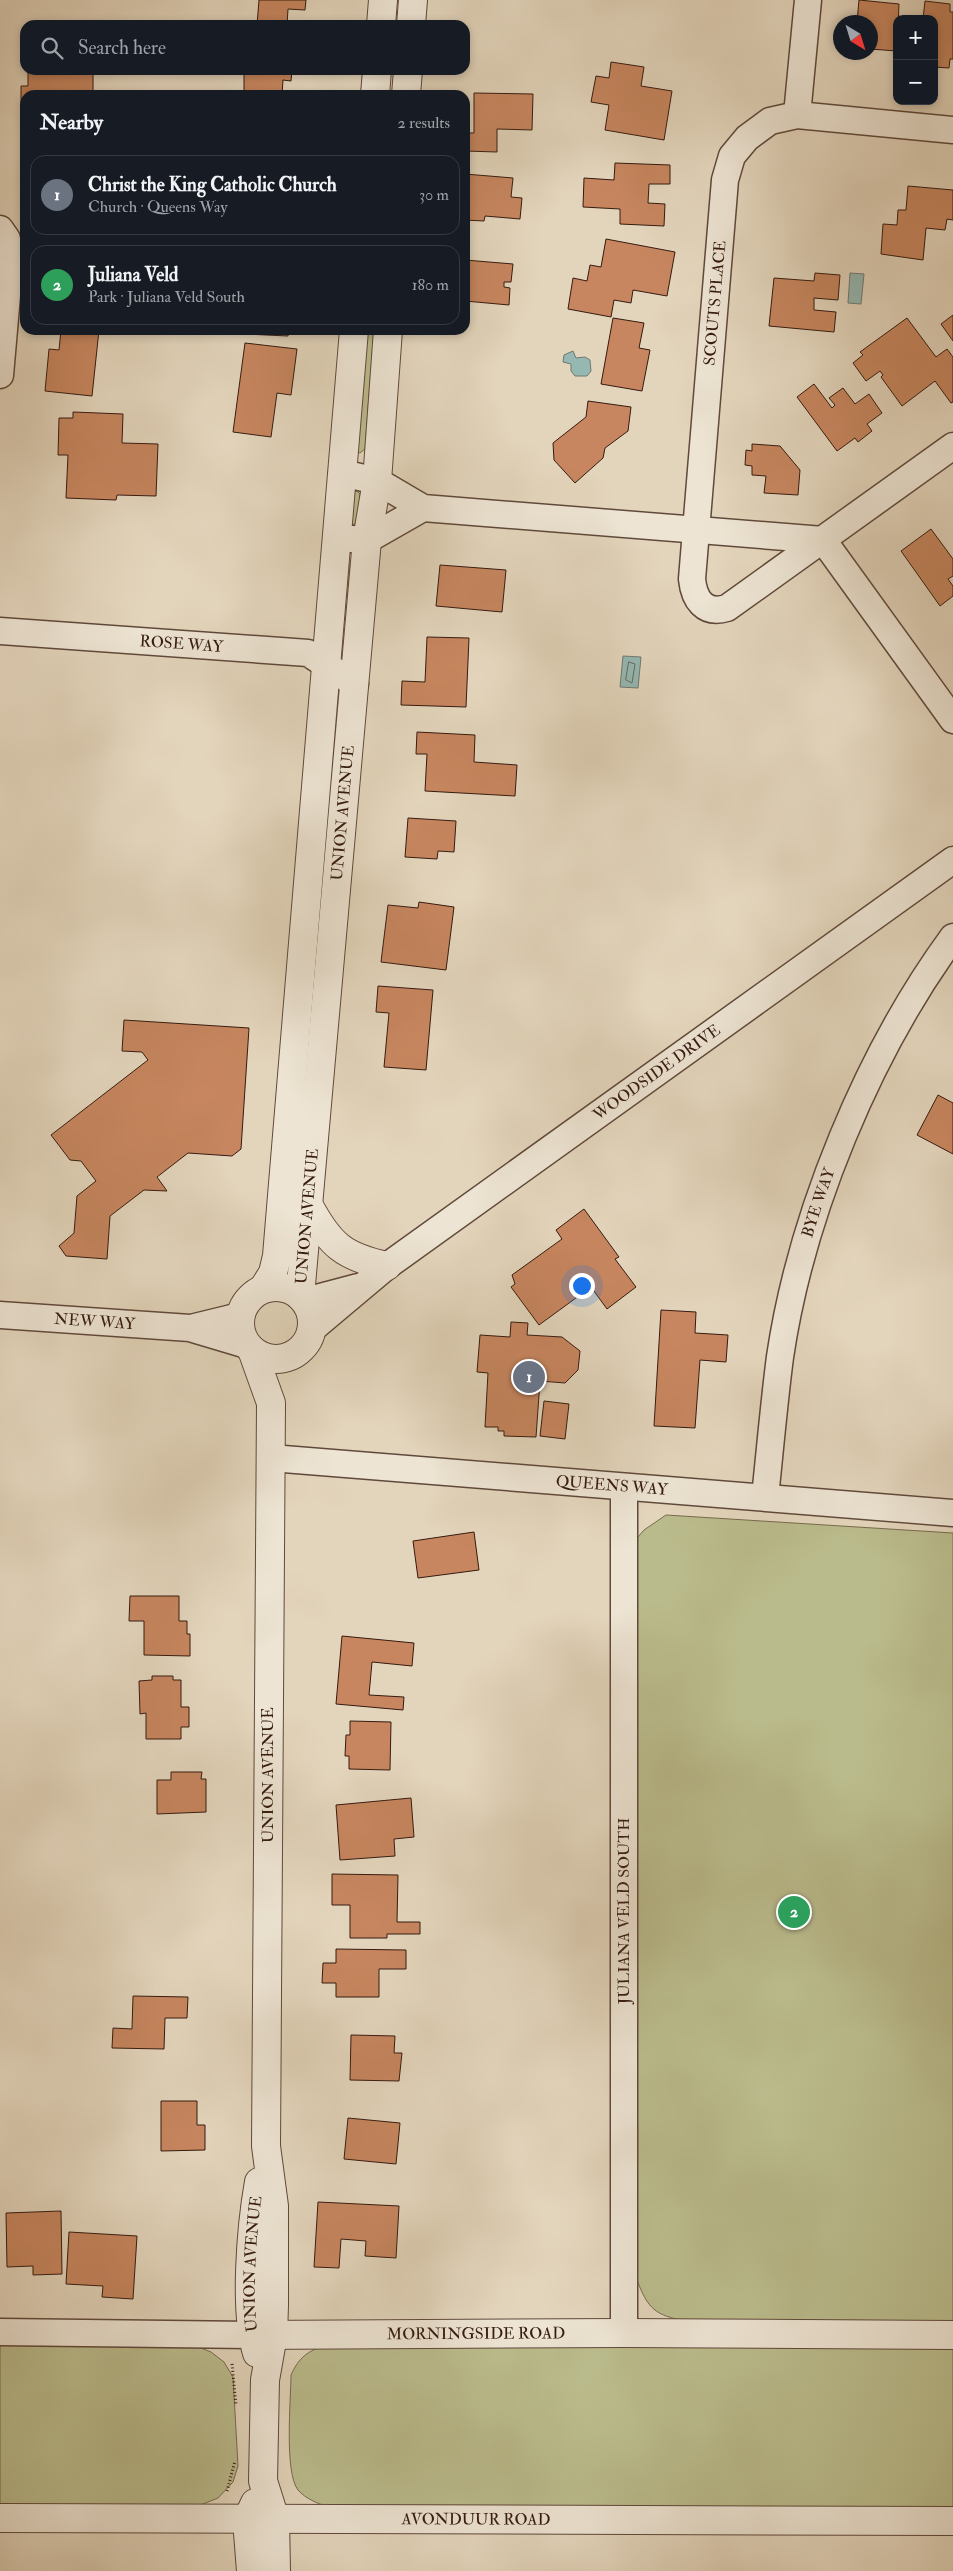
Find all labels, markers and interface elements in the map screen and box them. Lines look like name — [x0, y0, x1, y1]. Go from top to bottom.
north arrow — [833, 15, 878, 60]
map controls — [893, 15, 938, 105]
button: + — [893, 15, 938, 60]
search box — [20, 20, 470, 75]
icon: search — [38, 34, 66, 62]
text: Search here — [78, 36, 166, 60]
button: − — [893, 60, 938, 105]
text: Nearby — [40, 109, 103, 136]
text: 2 results — [397, 113, 450, 133]
text: Christ the King Catholic Church — [88, 173, 337, 197]
text: 1 — [54, 185, 60, 205]
text: 30 m — [419, 185, 449, 205]
text: Church · Queens Way — [88, 197, 227, 217]
street label: SCOUTS PLACE — [700, 240, 730, 366]
text: Juliana Veld — [88, 263, 178, 287]
text: 2 — [53, 275, 61, 295]
text: 180 m — [412, 275, 449, 295]
text: Park · Juliana Veld South — [88, 287, 245, 307]
street label: ROSE WAY — [139, 631, 225, 657]
street label: UNION AVENUE — [327, 744, 359, 881]
street label: WOODSIDE DRIVE — [589, 1020, 724, 1125]
street label: UNION AVENUE — [291, 1148, 323, 1285]
street label: BYE WAY — [797, 1164, 840, 1240]
your location — [569, 1273, 595, 1299]
street label: NEW WAY — [53, 1309, 137, 1334]
pin: 1 — [513, 1358, 545, 1396]
street label: QUEENS WAY — [555, 1471, 670, 1500]
street label: UNION AVENUE — [258, 1707, 278, 1843]
street label: JULIANA VELD SOUTH — [614, 1818, 635, 2005]
pin: 2 — [778, 1893, 810, 1931]
street label: UNION AVENUE — [240, 2195, 267, 2333]
street label: MORNINGSIDE ROAD — [387, 2323, 565, 2344]
street label: AVONDUUR ROAD — [400, 2509, 551, 2530]

